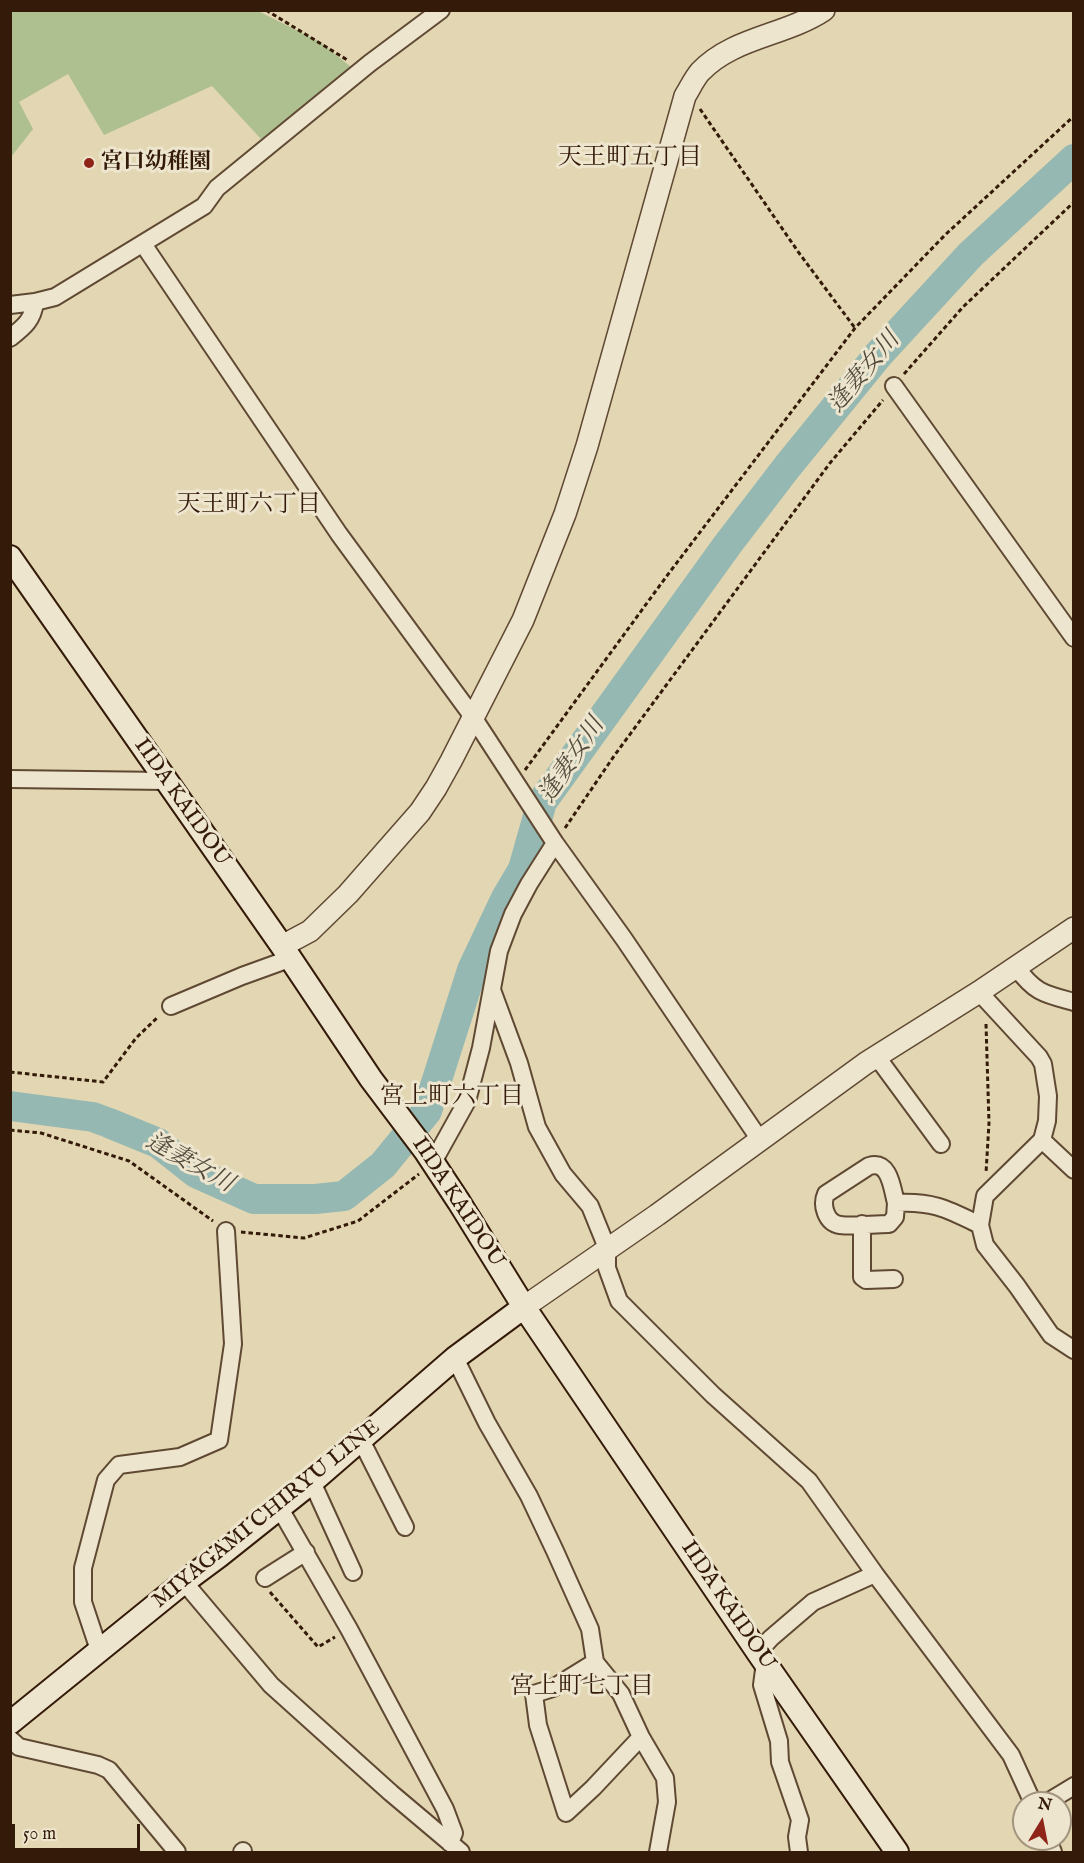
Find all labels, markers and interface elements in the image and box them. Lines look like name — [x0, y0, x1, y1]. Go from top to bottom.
district label: 天王町五丁目 — [558, 145, 702, 173]
place label: 宮口幼稚園 — [101, 150, 211, 176]
marker: 宮口幼稚園 — [82, 156, 96, 170]
water label: 逢妻女川 — [823, 327, 907, 419]
district label: 天王町六丁目 — [177, 492, 321, 520]
water label: 逢妻女川 — [534, 713, 612, 809]
street label: IIDA KAIDOU — [127, 734, 235, 872]
district label: 宮上町六丁目 — [380, 1084, 524, 1112]
water label: 逢妻女川 — [140, 1128, 238, 1200]
street label: IIDA KAIDOU — [405, 1133, 509, 1273]
street label: MIYAGAMI CHIRYU LINE — [148, 1415, 386, 1615]
street label: IIDA KAIDOU — [674, 1536, 780, 1676]
district label: 宮上町七丁目 — [510, 1674, 654, 1702]
north arrow — [1012, 1791, 1072, 1851]
text: N — [1036, 1794, 1053, 1816]
scale bar — [15, 1812, 142, 1850]
text: 50 m — [23, 1823, 56, 1846]

